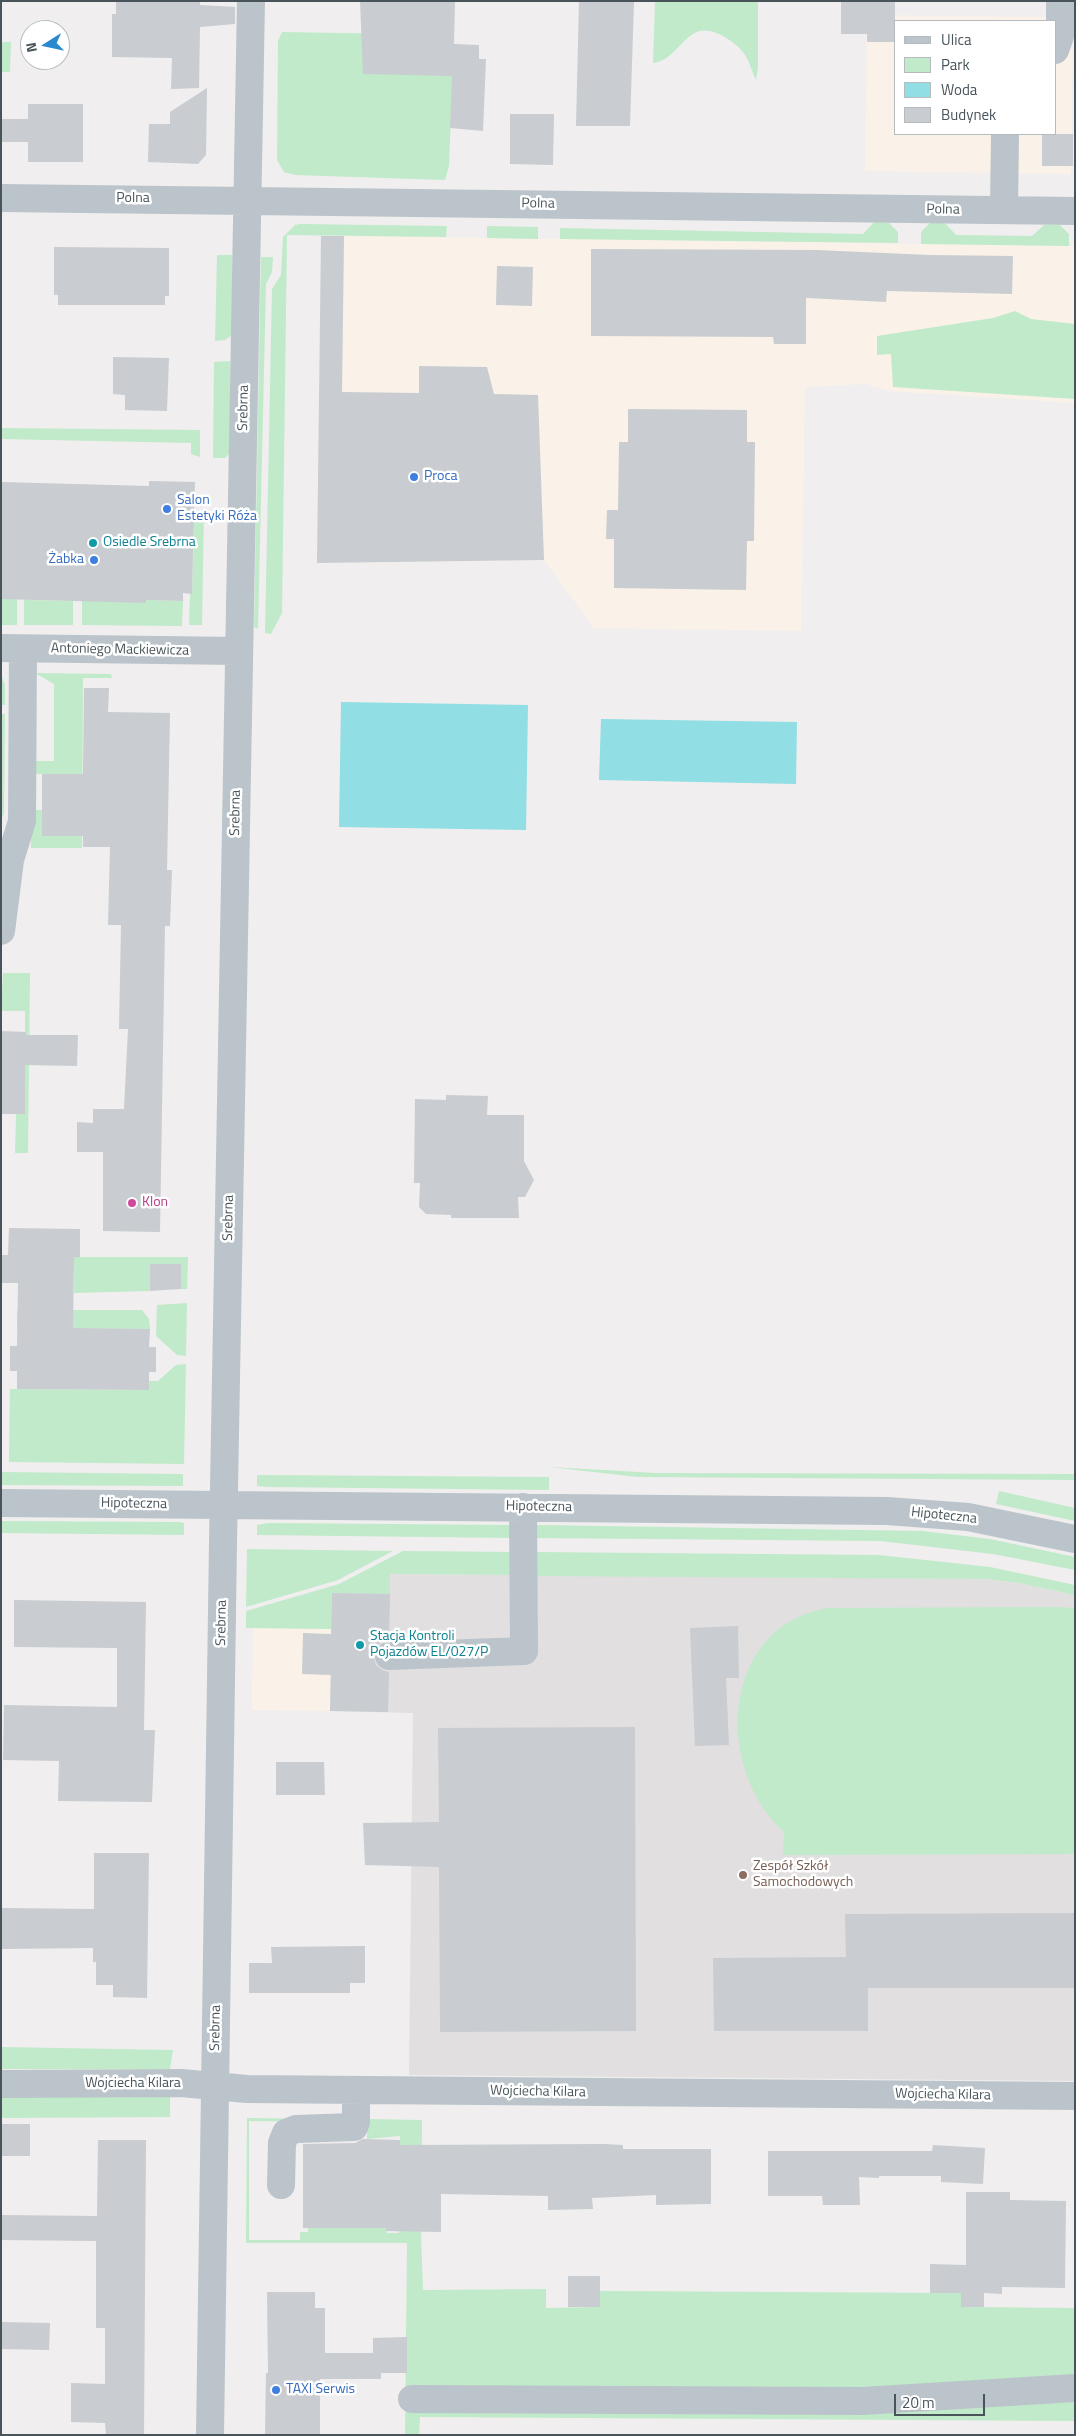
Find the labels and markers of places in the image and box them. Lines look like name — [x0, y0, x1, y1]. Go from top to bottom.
place label: Proca — [424, 469, 458, 485]
marker: Proca — [408, 471, 420, 483]
place label: Salon Estetyki Róża — [177, 493, 257, 526]
marker: Salon Estetyki Róża — [161, 503, 173, 515]
place label: Osiedle Srebrna — [103, 535, 196, 551]
marker: Osiedle Srebrna — [87, 537, 99, 549]
place label: Żabka — [48, 552, 84, 568]
marker: Żabka — [88, 554, 100, 566]
place label: Klon — [142, 1195, 168, 1211]
marker: Klon — [126, 1197, 138, 1209]
place label: Stacja Kontroli Pojazdów EL/027/P — [370, 1629, 488, 1661]
marker: Stacja Kontroli Pojazdów EL/027/P — [354, 1639, 366, 1651]
place label: Zespół Szkół Samochodowych — [753, 1859, 853, 1891]
marker: Zespół Szkół Samochodowych — [737, 1869, 749, 1881]
place label: TAXI Serwis — [286, 2382, 355, 2398]
marker: TAXI Serwis — [270, 2384, 282, 2396]

